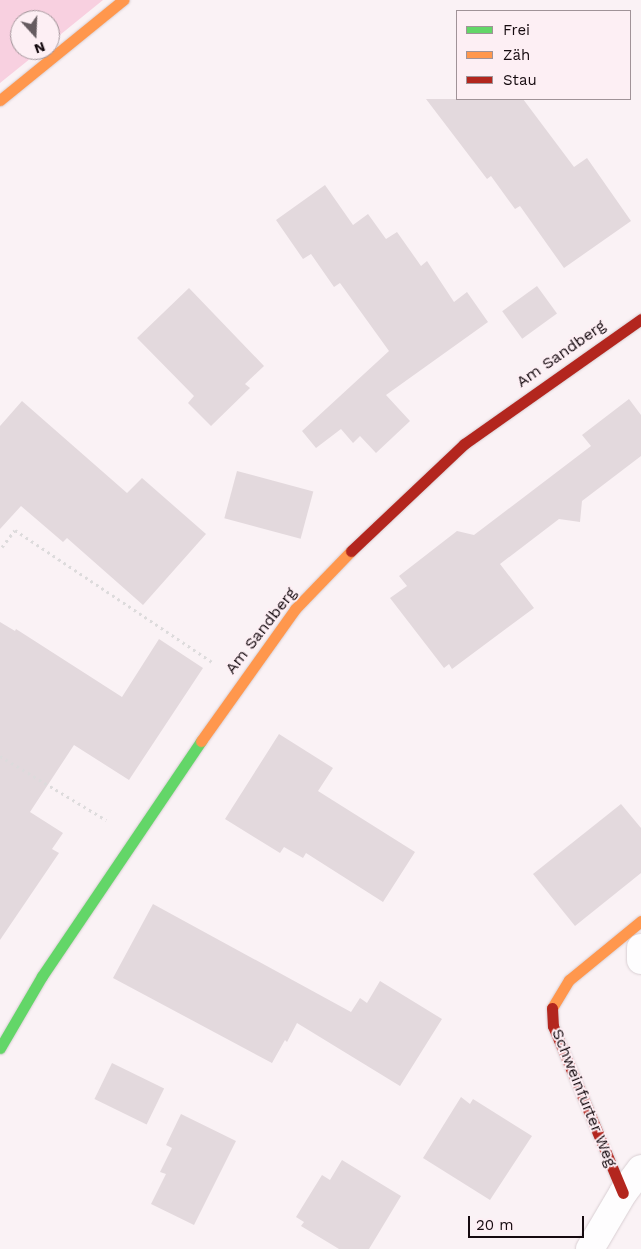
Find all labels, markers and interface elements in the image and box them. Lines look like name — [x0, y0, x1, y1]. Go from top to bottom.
north arrow — [10, 10, 60, 60]
legend — [456, 10, 631, 100]
text: Frei — [503, 21, 530, 39]
text: N — [32, 39, 47, 57]
text: Zäh — [503, 46, 530, 64]
text: Stau — [503, 71, 537, 89]
street label: Am Sandberg — [513, 316, 609, 392]
street label: Am Sandberg — [221, 584, 301, 678]
street label: Schweinfurter Weg — [547, 1026, 621, 1170]
scale bar — [471, 1206, 587, 1238]
text: 20 m — [476, 1216, 514, 1234]

